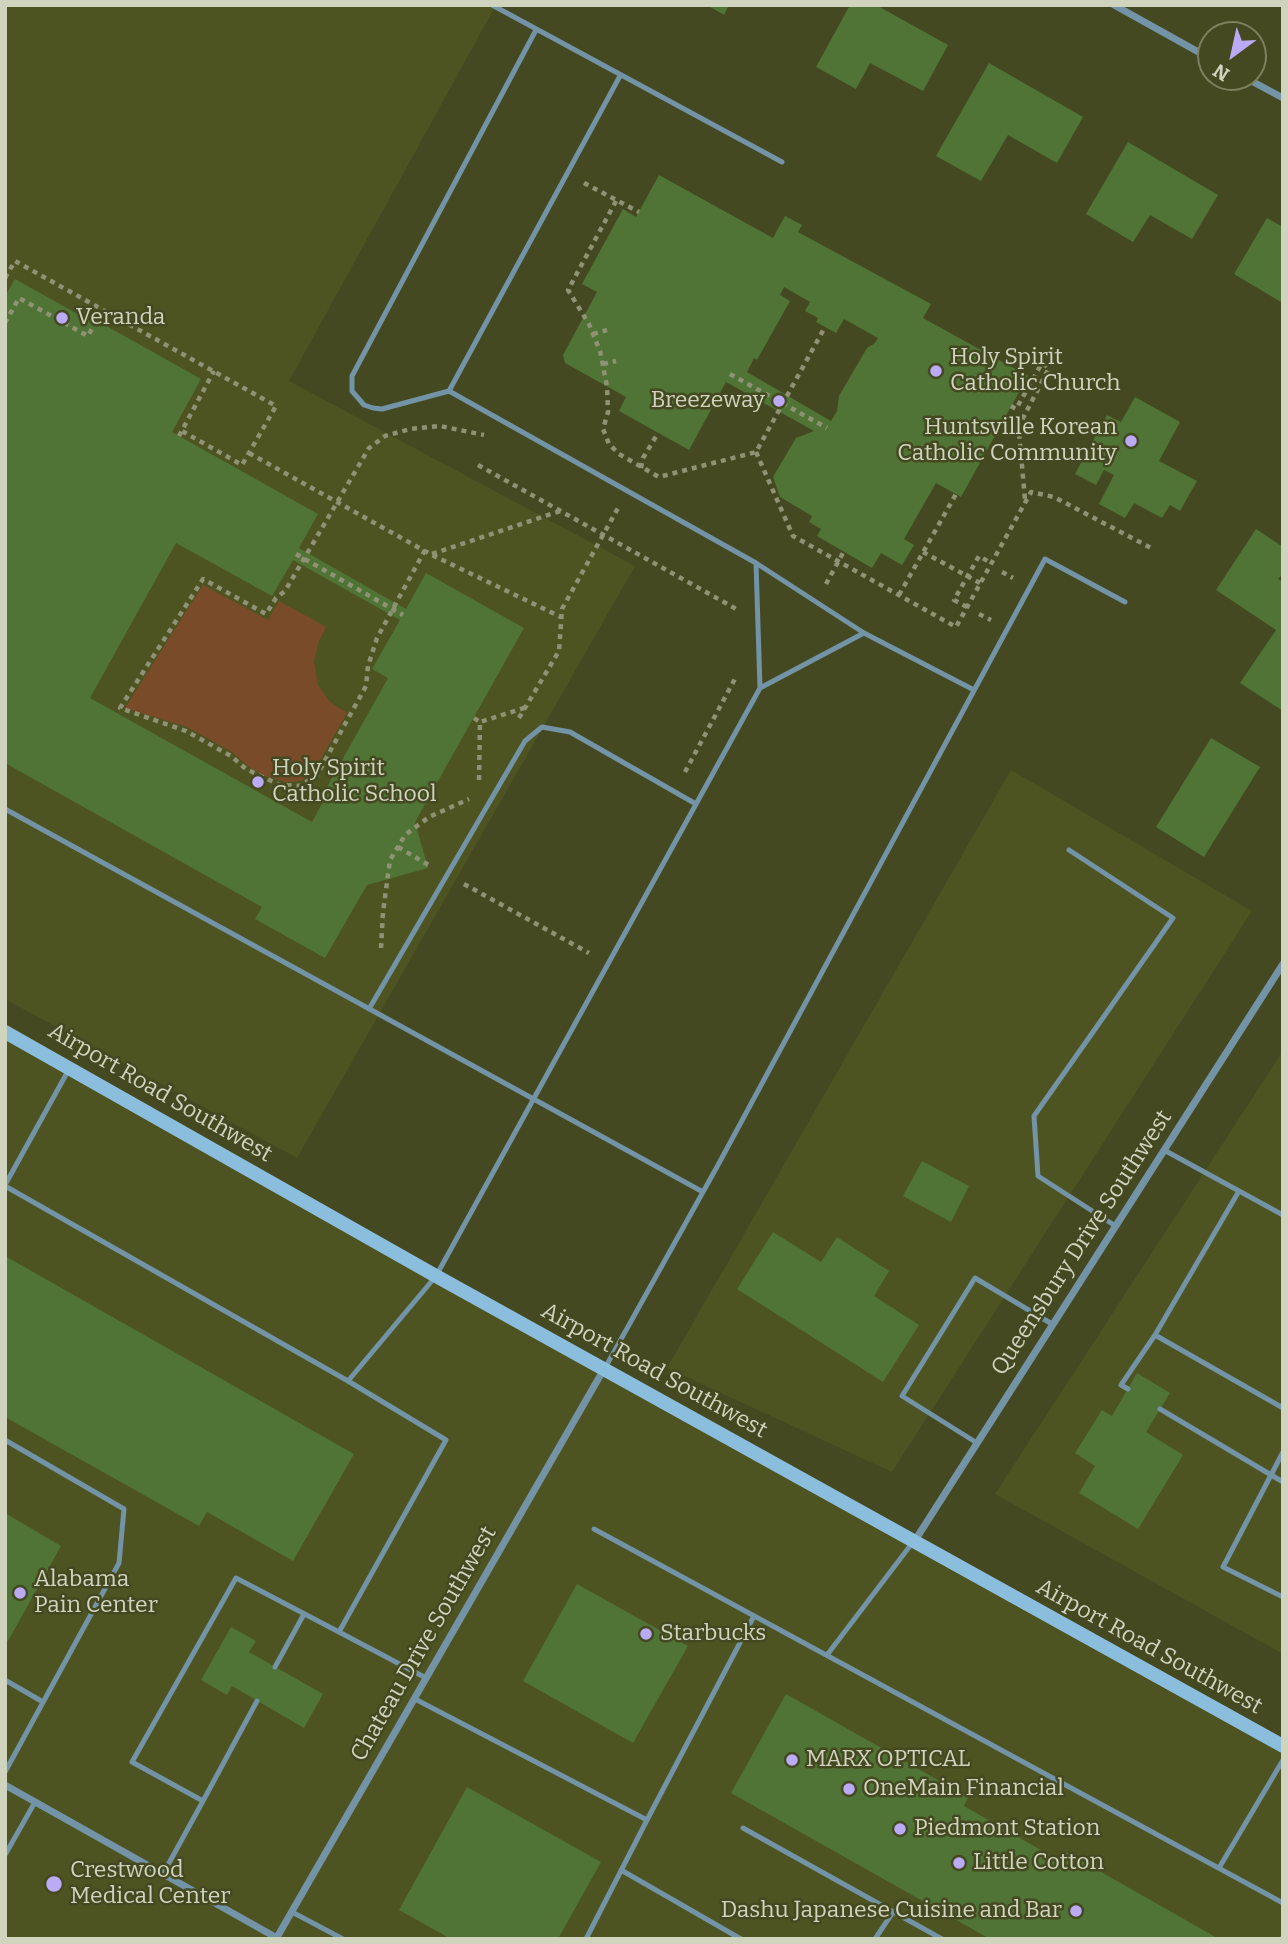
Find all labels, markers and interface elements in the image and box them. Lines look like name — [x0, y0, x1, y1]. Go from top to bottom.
north arrow — [1197, 21, 1267, 91]
text: N — [1209, 59, 1234, 86]
place label: Veranda — [76, 304, 165, 332]
marker: Veranda — [54, 310, 70, 326]
place label: Holy Spirit Catholic Church — [950, 344, 1120, 398]
marker: Holy Spirit Catholic Church — [928, 363, 944, 379]
place label: Breezeway — [651, 387, 765, 415]
marker: Breezeway — [771, 393, 787, 409]
place label: Huntsville Korean Catholic Community — [897, 414, 1117, 468]
marker: Huntsville Korean Catholic Community — [1123, 433, 1139, 449]
place label: Holy Spirit Catholic School — [272, 755, 437, 809]
marker: Holy Spirit Catholic School — [250, 774, 266, 790]
street label: Airport Road Southwest — [43, 1018, 277, 1168]
street label: Queensbury Drive Southwest — [986, 1105, 1178, 1381]
street label: Airport Road Southwest — [536, 1297, 772, 1445]
street label: Chateau Drive Southwest — [345, 1521, 503, 1767]
place label: Alabama Pain Center — [34, 1566, 158, 1620]
street label: Airport Road Southwest — [1031, 1573, 1267, 1721]
marker: Alabama Pain Center — [12, 1585, 28, 1601]
place label: Starbucks — [660, 1620, 766, 1648]
marker: Starbucks — [638, 1626, 654, 1642]
place label: MARX OPTICAL — [806, 1746, 970, 1774]
marker: MARX OPTICAL — [784, 1752, 800, 1768]
place label: OneMain Financial — [863, 1775, 1064, 1803]
marker: OneMain Financial — [841, 1781, 857, 1797]
place label: Piedmont Station — [914, 1815, 1100, 1843]
marker: Piedmont Station — [892, 1821, 908, 1837]
place label: Little Cotton — [973, 1849, 1104, 1877]
marker: Little Cotton — [951, 1855, 967, 1871]
place label: Crestwood Medical Center — [70, 1857, 230, 1911]
marker: Crestwood Medical Center — [44, 1874, 64, 1894]
place label: Dashu Japanese Cuisine and Bar — [721, 1897, 1062, 1925]
marker: Dashu Japanese Cuisine and Bar — [1068, 1903, 1084, 1919]

